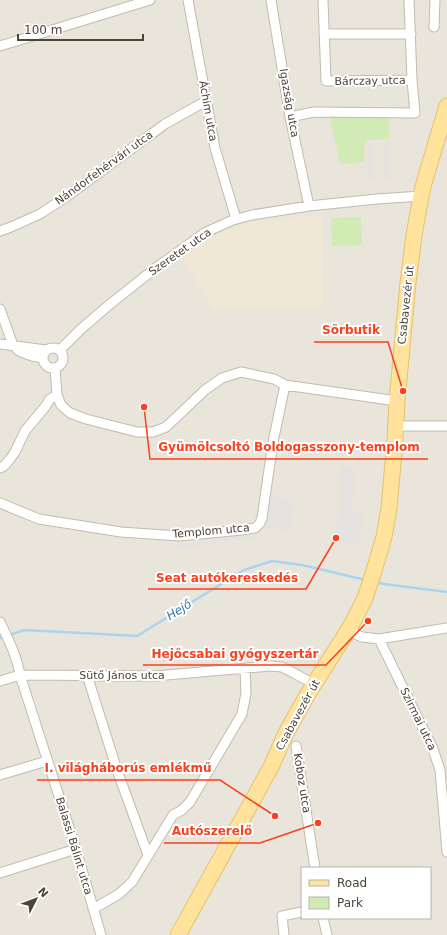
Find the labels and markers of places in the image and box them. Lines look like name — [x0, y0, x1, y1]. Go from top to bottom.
callout: Sörbutik — [314, 318, 388, 342]
callout: Gyümölcsoltó Boldogasszony-templom — [150, 435, 428, 459]
callout: Seat autókereskedés — [148, 565, 306, 589]
callout: Hejőcsabai gyógyszertár — [143, 641, 326, 665]
callout: I. világháborús emlékmű — [37, 756, 220, 780]
callout: Autószerelő — [164, 819, 260, 843]

